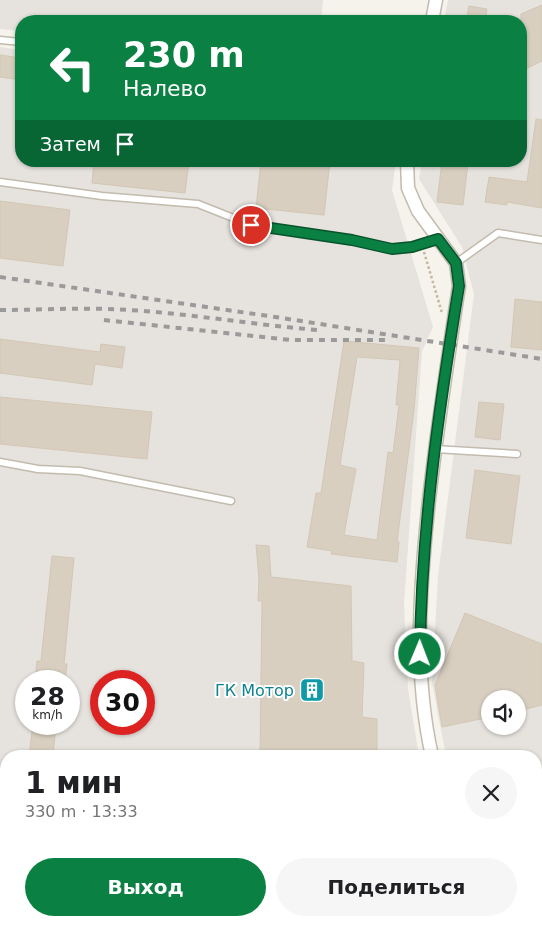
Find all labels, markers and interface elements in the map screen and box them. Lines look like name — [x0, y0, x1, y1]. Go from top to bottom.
icon: left — [40, 35, 105, 100]
text: 230 m — [123, 35, 245, 75]
text: Налево — [123, 76, 207, 101]
icon: arrive — [111, 130, 139, 158]
text: Затем — [40, 133, 101, 155]
pin — [230, 204, 272, 246]
icon: arrive — [237, 211, 265, 239]
position arrow — [393, 627, 445, 679]
speed limit sign: 30 — [90, 670, 155, 735]
building icon: ГК Мотор — [299, 677, 325, 703]
place label: ГК Мотор — [215, 681, 294, 700]
text: 28 — [30, 682, 65, 711]
map controls — [481, 690, 526, 735]
button: sound — [481, 690, 526, 735]
text: km/h — [32, 708, 63, 722]
text: 1 мин — [25, 765, 123, 800]
button: close — [465, 767, 517, 819]
text: 330 m · 13:33 — [25, 802, 138, 821]
button: Выход — [25, 858, 266, 916]
button: Поделиться — [276, 858, 517, 916]

